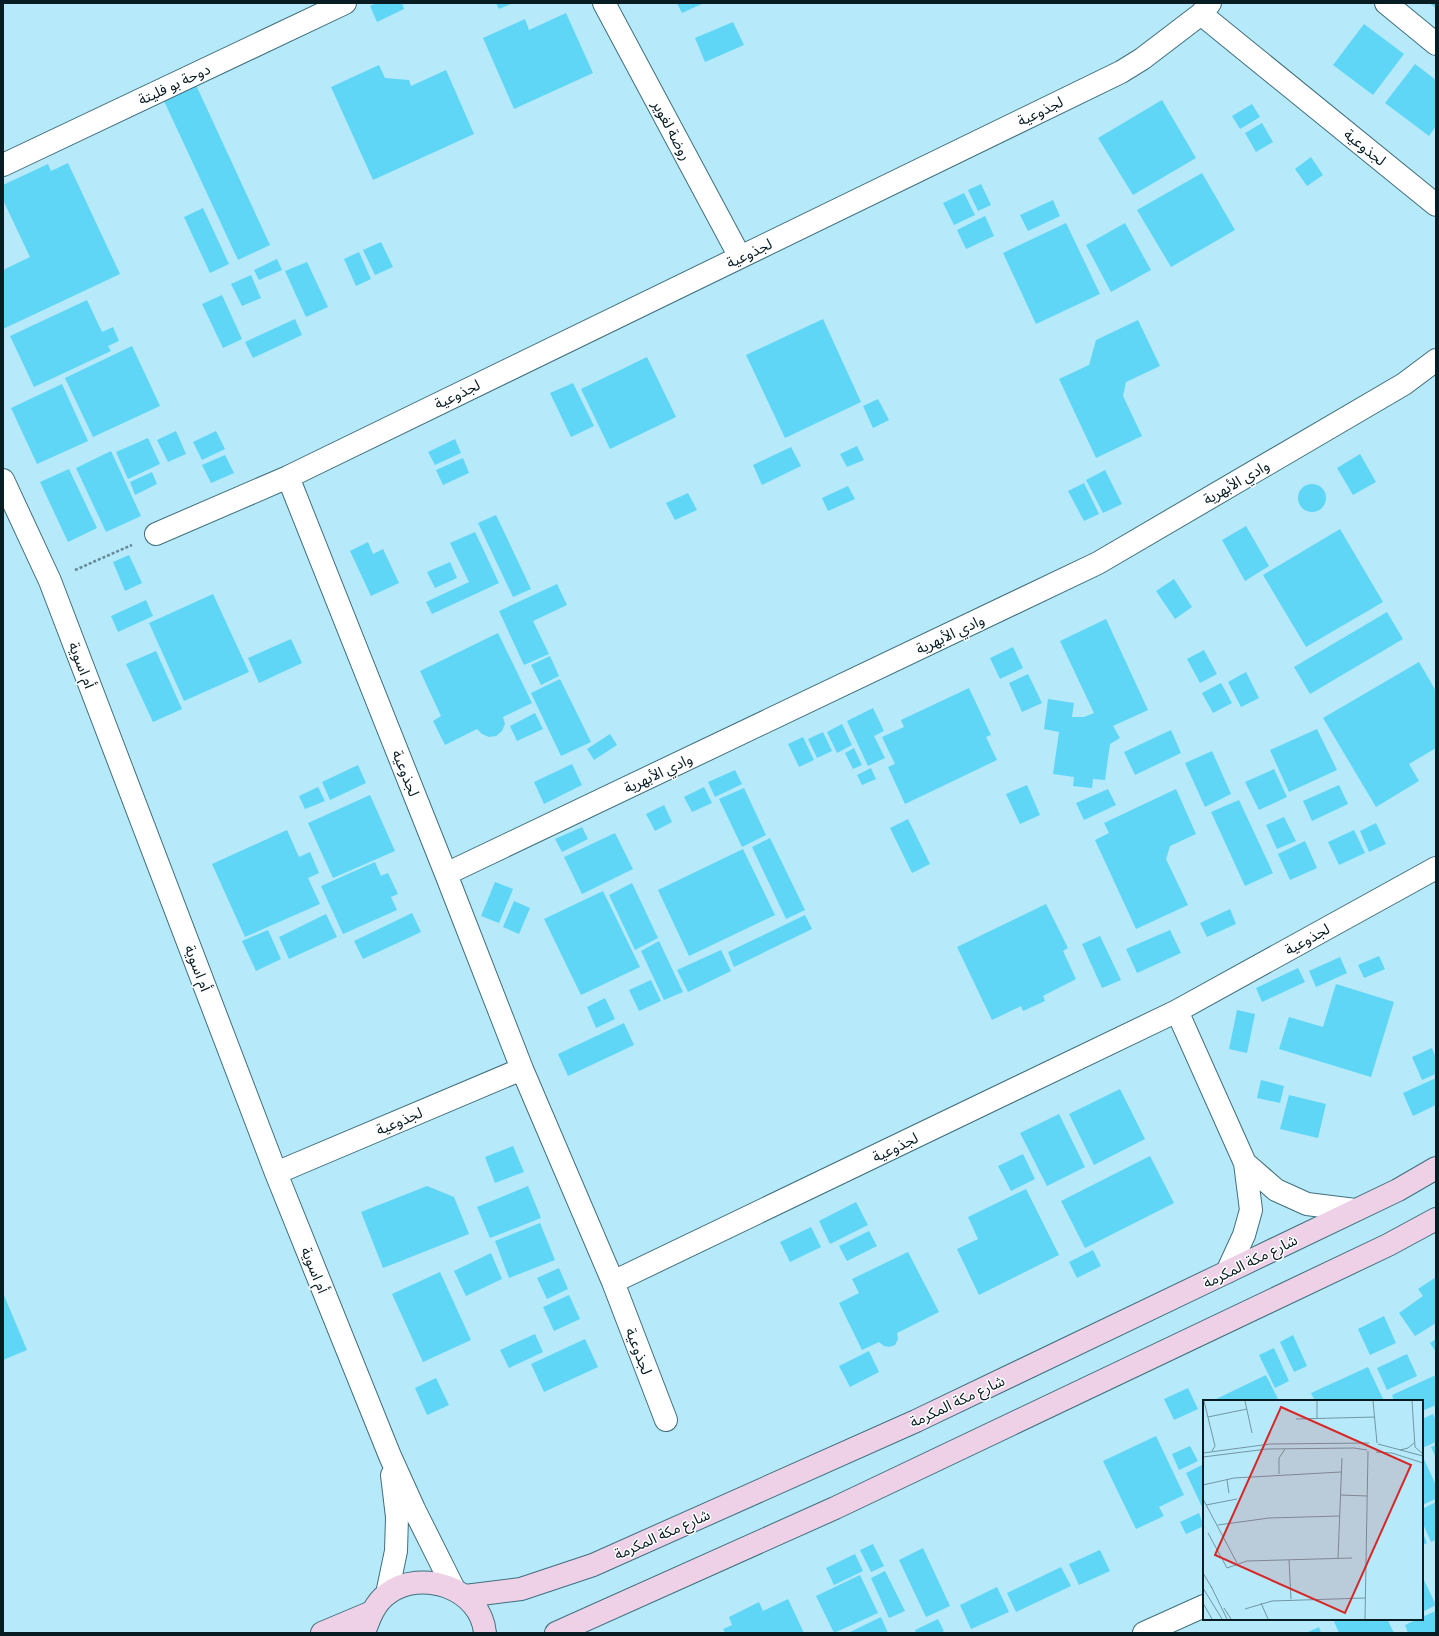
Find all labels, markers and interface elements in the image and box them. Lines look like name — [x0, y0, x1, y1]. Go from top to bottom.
street label: دوحة بو فليتة — [134, 57, 214, 111]
street label: لجذوعية — [1013, 90, 1067, 132]
street label: روضة لغوير — [646, 95, 698, 164]
street label: لجذوعية — [1339, 123, 1391, 171]
street label: لجذوعية — [722, 232, 776, 274]
street label: لجذوعية — [430, 373, 484, 415]
street label: وادي الأبهرية — [1198, 454, 1274, 511]
street label: وادي الأبهرية — [912, 608, 988, 660]
street label: أم اسوية — [63, 638, 101, 692]
street label: لجذوعية — [386, 746, 426, 800]
street label: وادي الأبهرية — [620, 747, 696, 799]
street label: لجذوعية — [1280, 917, 1334, 961]
street label: أم اسوية — [179, 941, 217, 995]
street label: لجذوعية — [372, 1101, 426, 1141]
street label: لجذوعية — [868, 1126, 922, 1168]
street label: شارع مكة المكرمة — [1199, 1228, 1302, 1295]
street label: أم اسوية — [295, 1243, 335, 1297]
street label: لجذوعية — [620, 1324, 658, 1378]
street label: شارع مكة المكرمة — [906, 1369, 1009, 1434]
inset map — [1203, 1400, 1423, 1620]
street label: شارع مكة المكرمة — [610, 1502, 714, 1566]

